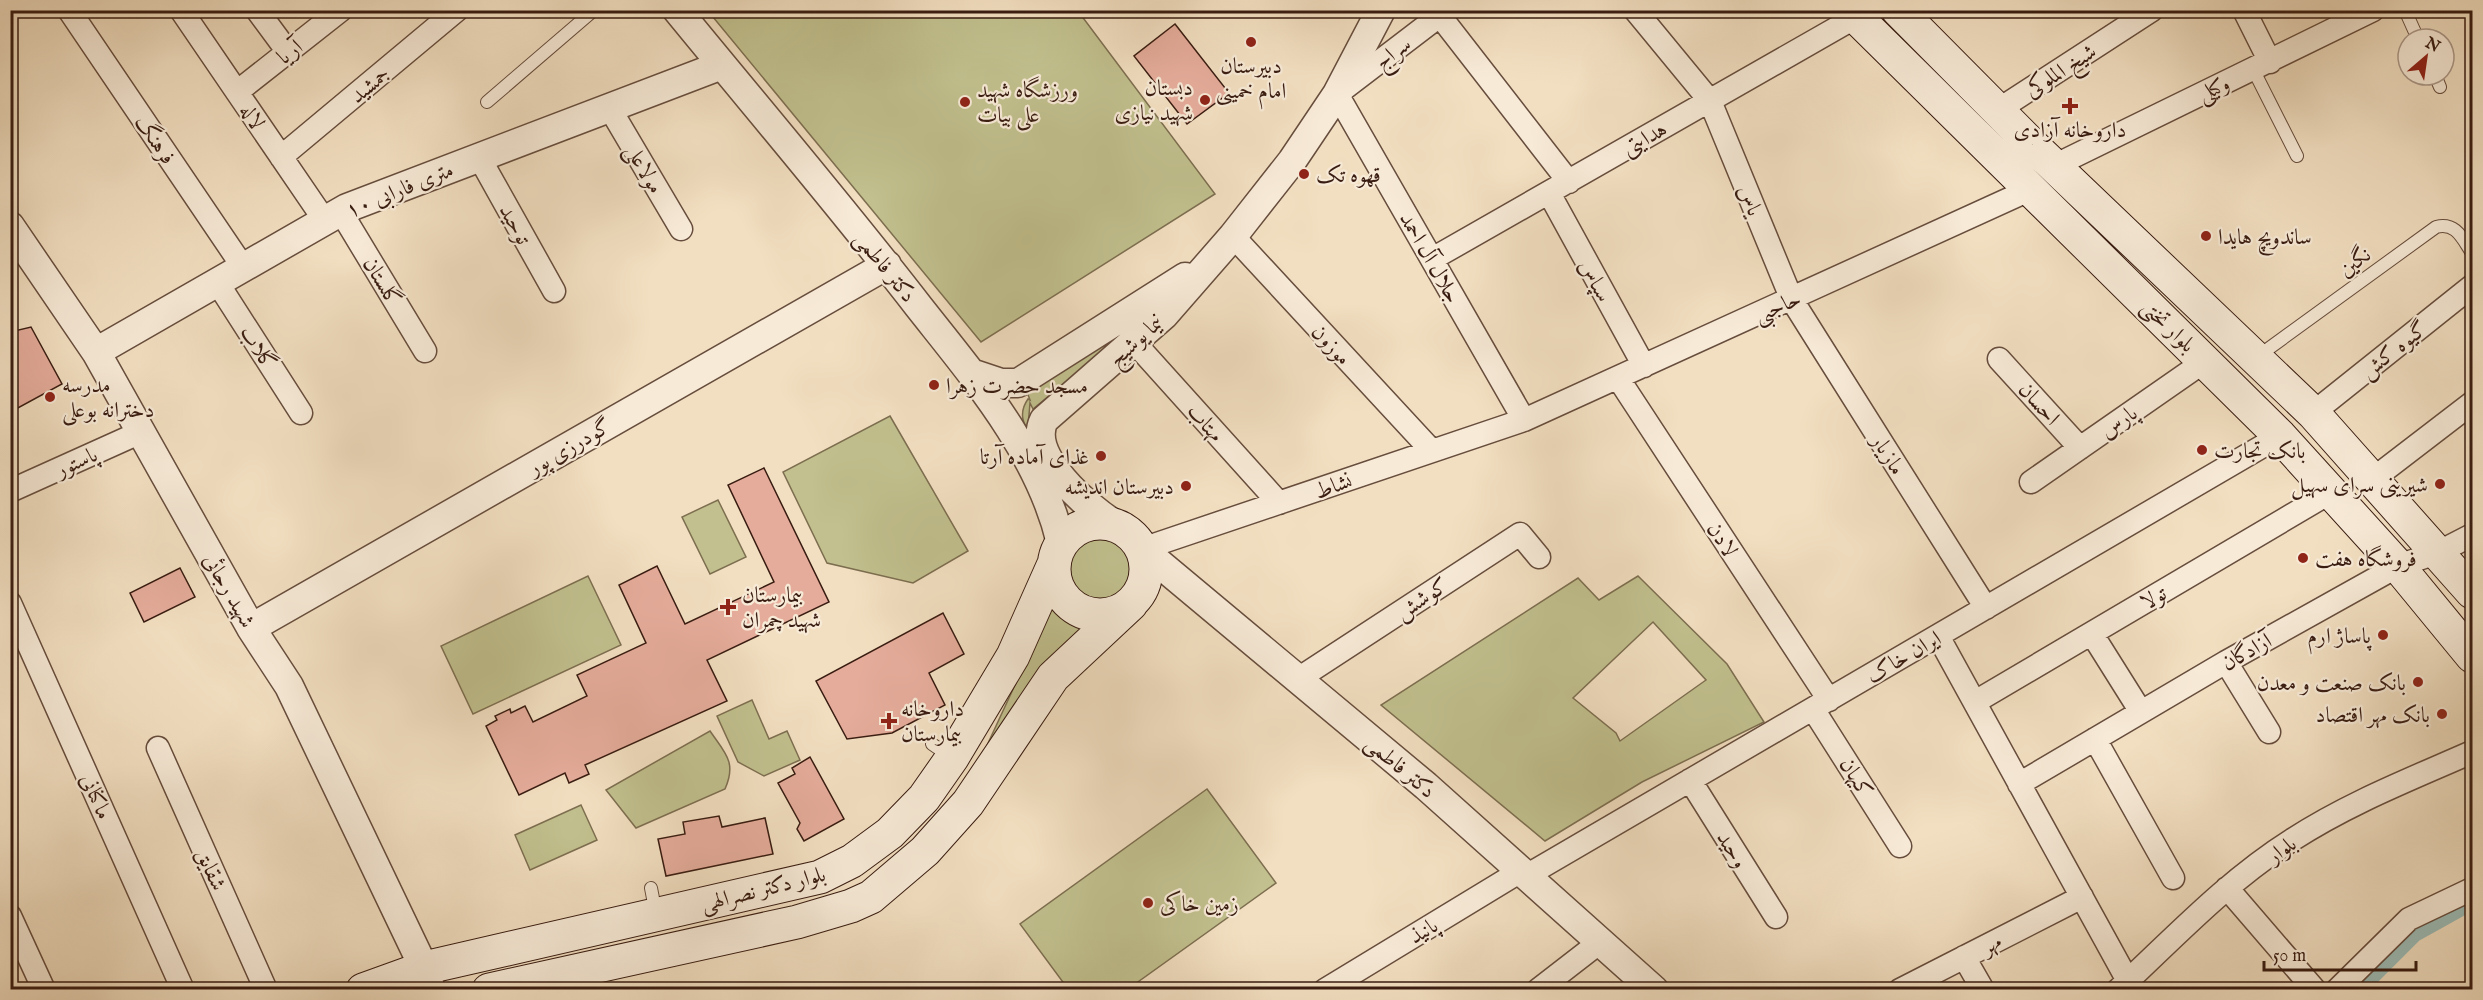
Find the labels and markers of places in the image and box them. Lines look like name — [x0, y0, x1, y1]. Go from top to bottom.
marker: دبیرستان امام خمینی — [1244, 35, 1258, 49]
place label: دبیرستان امام خمینی — [1216, 53, 1286, 110]
place label: دبستان شهید نیازی — [1114, 75, 1193, 128]
place label: ورزشگاه شهید علی بیات — [977, 76, 1078, 131]
marker: دبستان شهید نیازی — [1198, 93, 1212, 107]
marker: ورزشگاه شهید علی بیات — [958, 95, 972, 109]
marker: داروخانه آزادی — [2063, 99, 2077, 113]
place label: داروخانه آزادی — [2014, 116, 2126, 145]
place label: قهوه تک — [1316, 162, 1381, 190]
marker: قهوه تک — [1297, 167, 1311, 181]
place label: ساندویچ هایدا — [2218, 224, 2312, 256]
marker: ساندویچ هایدا — [2199, 229, 2213, 243]
place label: مدرسه دخترانه بوعلی — [62, 372, 154, 426]
place label: مسجد حضرت زهرا — [946, 373, 1088, 401]
marker: مسجد حضرت زهرا — [927, 378, 941, 392]
marker: مدرسه دخترانه بوعلی — [43, 390, 57, 404]
place label: بانک تجارت — [2214, 438, 2305, 466]
place label: غذای آماده آرتا — [980, 443, 1089, 472]
marker: بانک تجارت — [2195, 443, 2209, 457]
marker: غذای آماده آرتا — [1094, 449, 1108, 463]
place label: شیرینی سرای سهیل — [2291, 472, 2428, 500]
place label: دبیرستان اندیشه — [1064, 474, 1174, 502]
marker: شیرینی سرای سهیل — [2433, 477, 2447, 491]
marker: دبیرستان اندیشه — [1179, 479, 1193, 493]
place label: فروشگاه هفت — [2315, 545, 2417, 574]
marker: فروشگاه هفت — [2296, 551, 2310, 565]
place label: بیمارستان شهید چمران — [742, 582, 821, 635]
marker: بیمارستان شهید چمران — [719, 598, 737, 616]
place label: پاساژ ارم — [2307, 623, 2373, 655]
marker: پاساژ ارم — [2376, 628, 2390, 642]
place label: بانک صنعت و معدن — [2257, 670, 2406, 698]
marker: بانک صنعت و معدن — [2411, 675, 2425, 689]
place label: داروخانه بیمارستان — [901, 696, 964, 749]
place label: بانک مهر اقتصاد — [2316, 702, 2430, 730]
marker: بانک مهر اقتصاد — [2435, 707, 2449, 721]
marker: داروخانه بیمارستان — [882, 714, 896, 728]
place label: زمین خاکی — [1160, 890, 1239, 919]
marker: زمین خاکی — [1141, 896, 1155, 910]

